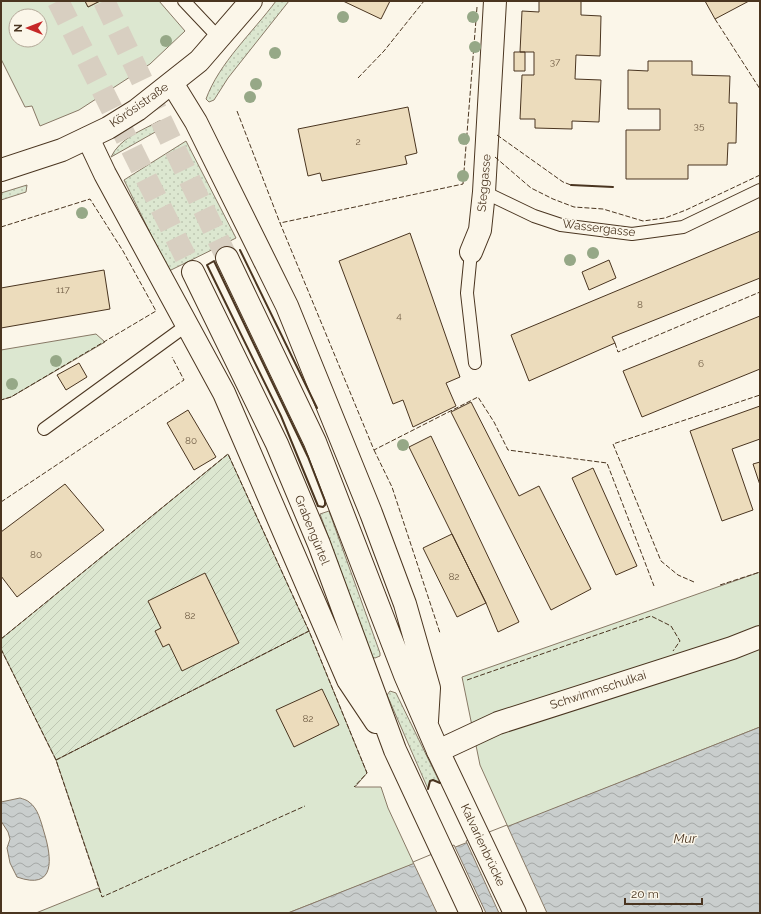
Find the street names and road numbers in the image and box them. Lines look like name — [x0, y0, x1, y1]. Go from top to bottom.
street label: Körösistraße — [107, 80, 171, 130]
street label: Steggasse — [474, 153, 494, 213]
street label: Wassergasse — [562, 217, 636, 239]
street label: Grabengürtel — [292, 493, 333, 567]
street label: Schwimmschulkai — [548, 668, 648, 712]
street label: Kalvarienbrücke — [458, 802, 508, 888]

